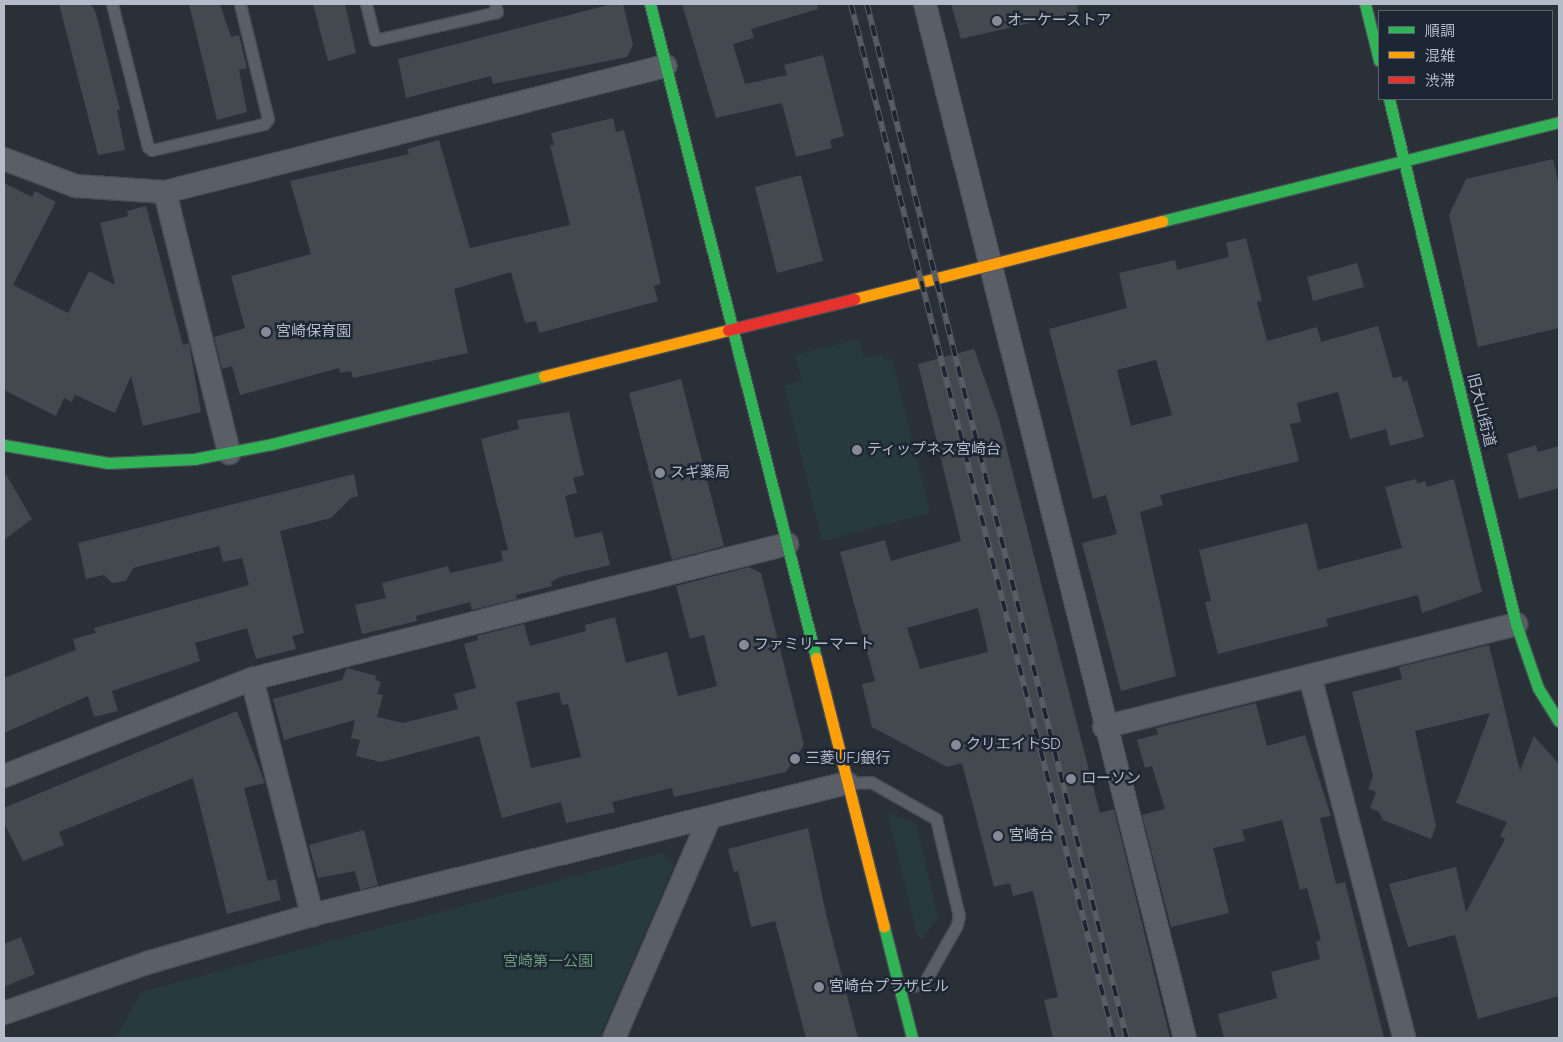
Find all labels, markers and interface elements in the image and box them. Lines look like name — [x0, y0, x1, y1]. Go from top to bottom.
legend — [1378, 10, 1553, 100]
place label: オーケーストア — [1007, 12, 1112, 30]
marker: オーケーストア — [991, 15, 1003, 27]
text: 順調 — [1425, 22, 1455, 40]
text: 混雑 — [1425, 47, 1455, 65]
text: 渋滞 — [1425, 72, 1455, 90]
place label: 宮崎保育園 — [276, 323, 351, 341]
marker: 宮崎保育園 — [260, 326, 272, 338]
street label: 旧大山街道 — [1463, 371, 1499, 449]
place label: ティップネス宮崎台 — [867, 441, 1002, 459]
marker: ティップネス宮崎台 — [851, 444, 863, 456]
place label: スギ薬局 — [670, 464, 730, 482]
marker: スギ薬局 — [654, 467, 666, 479]
place label: ファミリーマート — [754, 636, 874, 654]
marker: ファミリーマート — [738, 639, 750, 651]
place label: クリエイトSD — [966, 736, 1061, 754]
marker: クリエイトSD — [950, 739, 962, 751]
place label: 三菱UFJ銀行 — [805, 750, 890, 768]
marker: 三菱UFJ銀行 — [789, 753, 801, 765]
place label: ローソン — [1081, 770, 1141, 788]
marker: ローソン — [1065, 773, 1077, 785]
place label: 宮崎台 — [1009, 827, 1054, 845]
marker: 宮崎台 — [991, 829, 1005, 843]
park label: 宮崎第一公園 — [503, 953, 593, 971]
place label: 宮崎台プラザビル — [829, 978, 949, 996]
marker: 宮崎台プラザビル — [813, 981, 825, 993]

